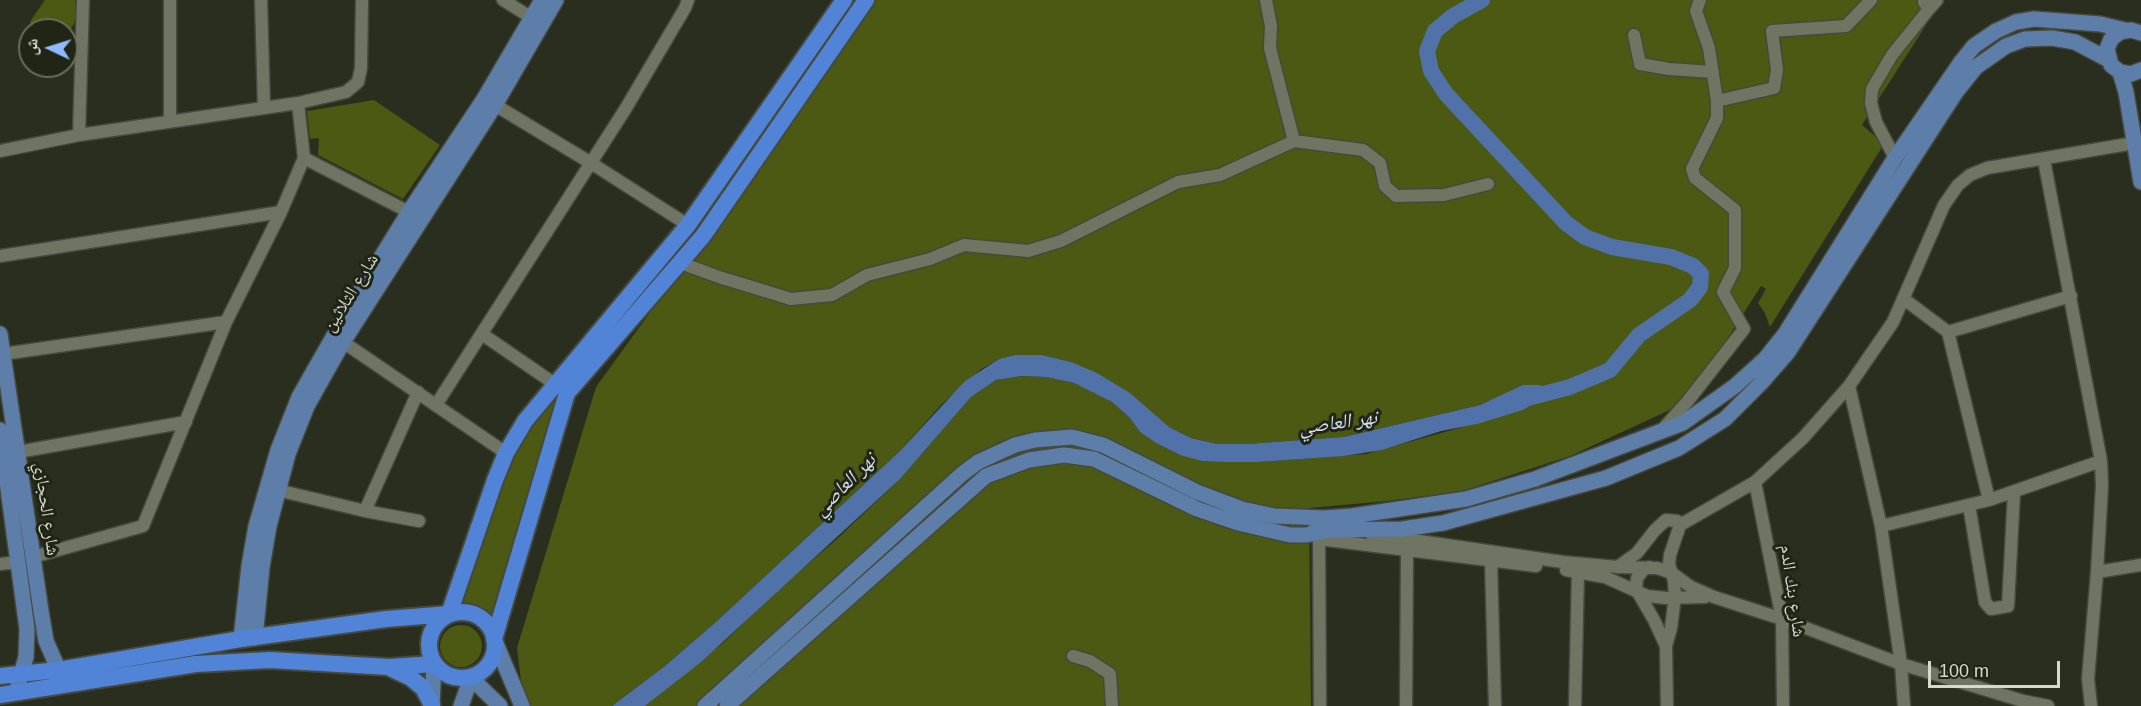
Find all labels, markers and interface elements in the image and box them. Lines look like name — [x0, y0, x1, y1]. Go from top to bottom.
north arrow — [18, 18, 78, 78]
text: ش — [22, 38, 41, 56]
street label: شارع الثلاثين — [319, 250, 383, 336]
water label: نهر العاصي — [1297, 406, 1379, 440]
water label: نهر العاصي — [809, 449, 881, 521]
street label: شارع الحجازي — [29, 461, 63, 557]
street label: شارع بنك الدم — [1775, 543, 1809, 639]
scale bar — [1931, 649, 2063, 687]
text: 100 m — [1939, 661, 1989, 681]

